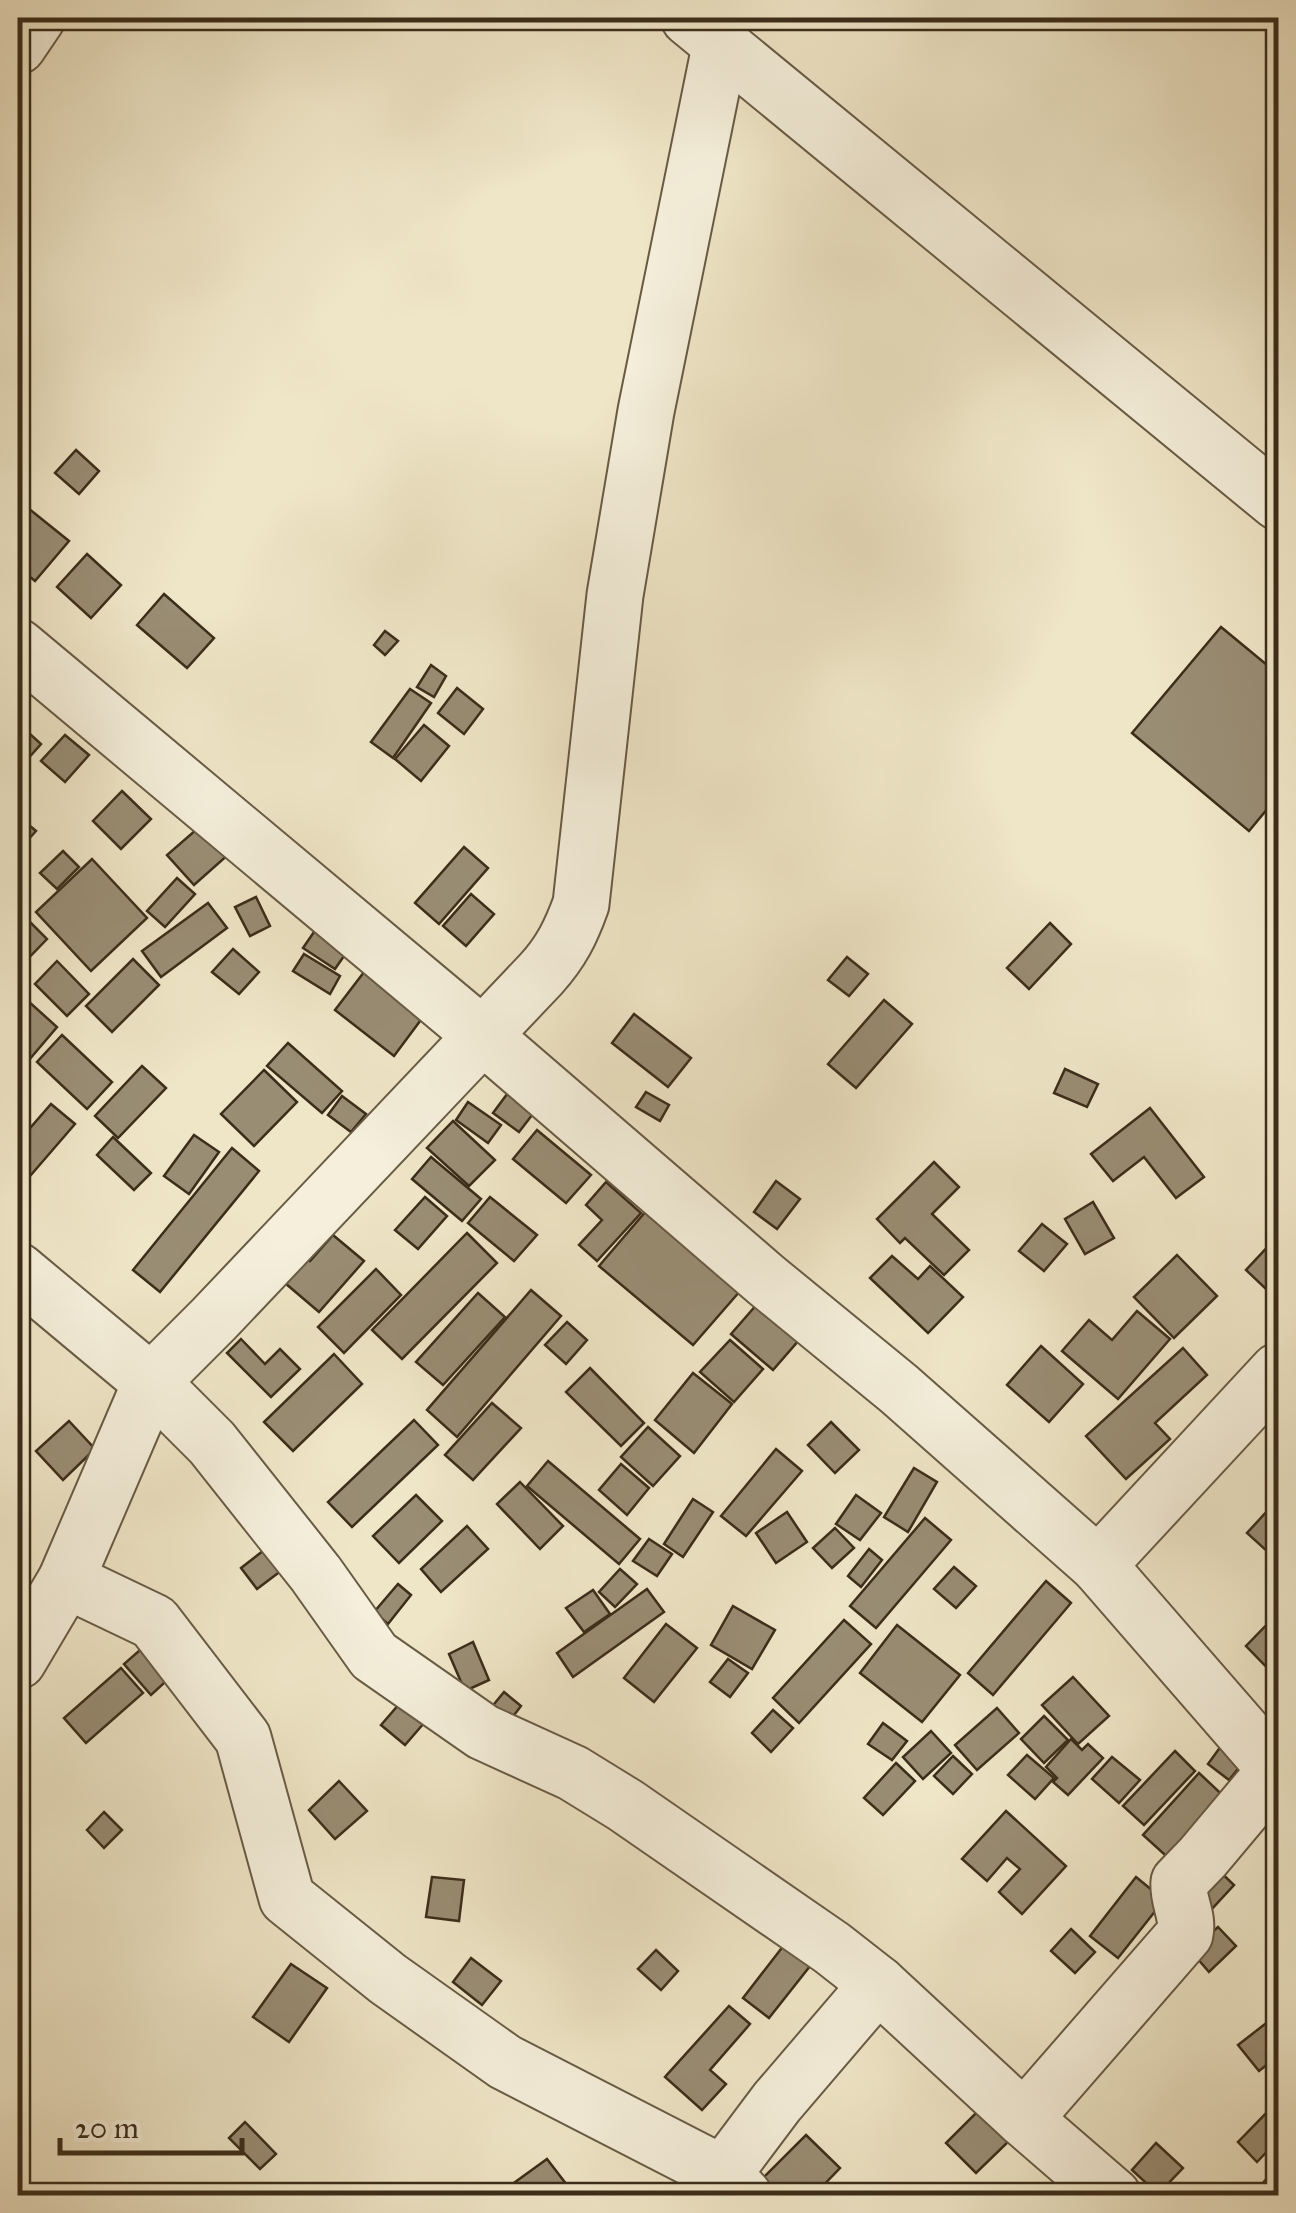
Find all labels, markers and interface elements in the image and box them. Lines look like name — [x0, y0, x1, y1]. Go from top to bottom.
scale bar — [60, 2093, 242, 2155]
text: 20 m — [75, 2110, 139, 2146]

